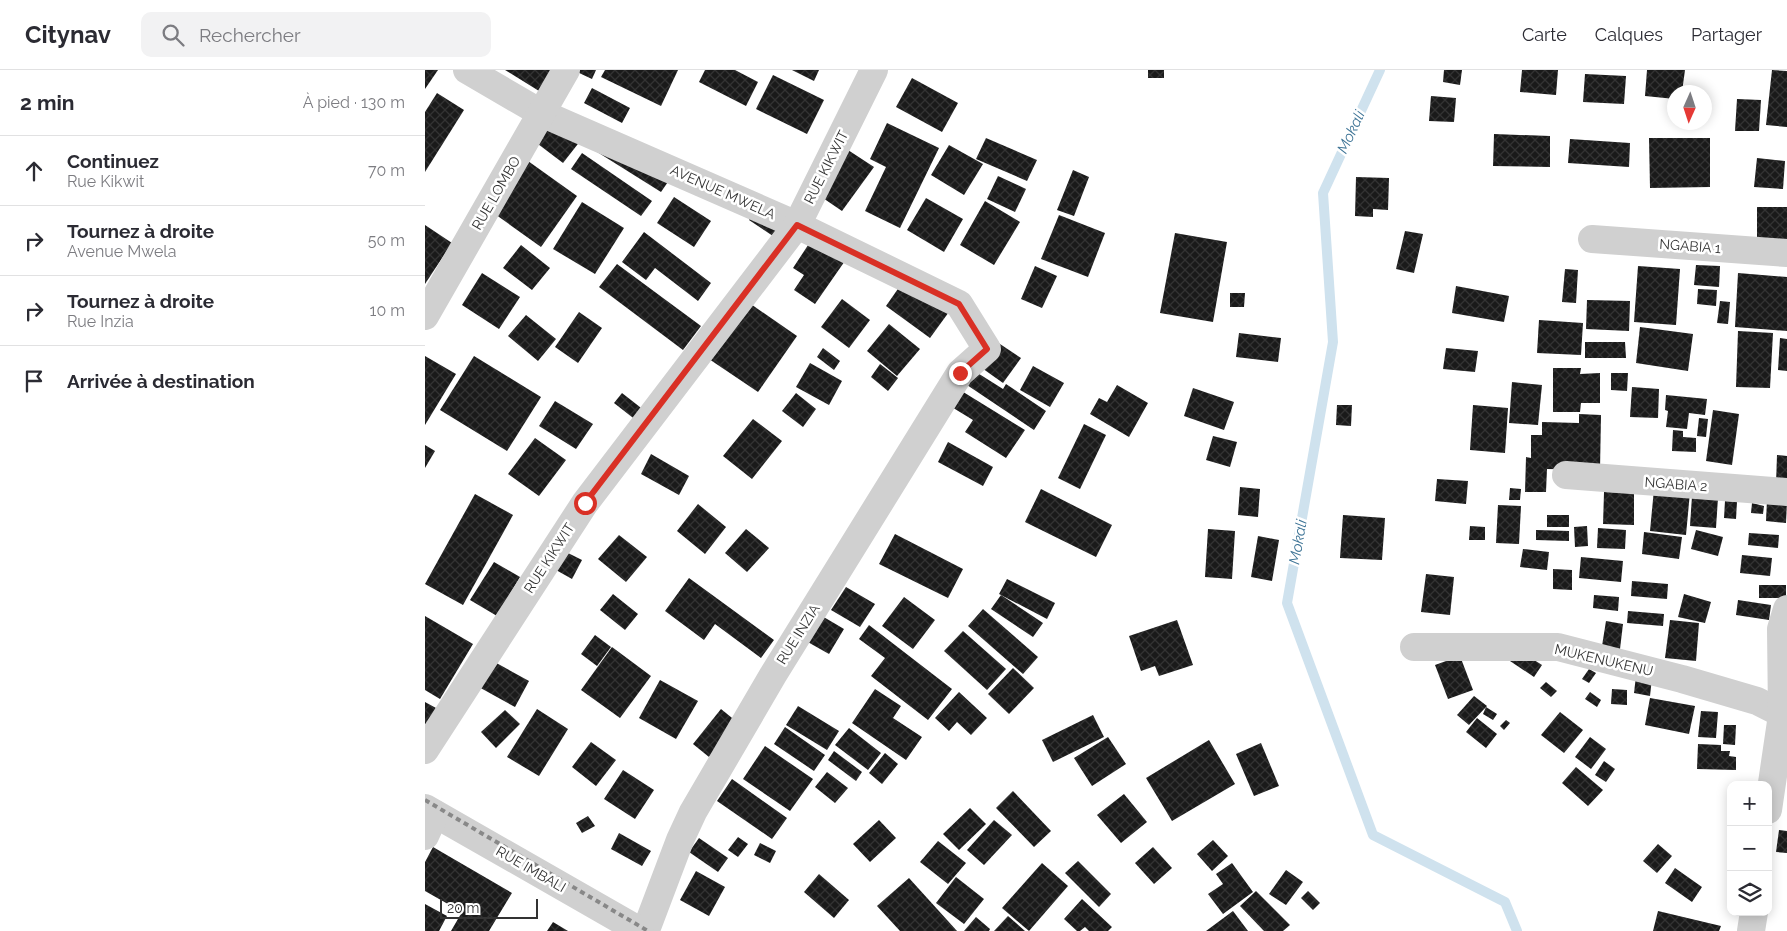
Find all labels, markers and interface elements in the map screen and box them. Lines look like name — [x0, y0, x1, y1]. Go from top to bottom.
search box — [141, 12, 491, 57]
text: Citynav — [25, 20, 111, 49]
icon: search — [159, 21, 187, 49]
text: Rechercher — [199, 24, 301, 46]
text: Carte — [1522, 24, 1567, 45]
text: Calques — [1595, 24, 1663, 45]
text: Partager — [1691, 24, 1762, 45]
north arrow — [1667, 85, 1712, 130]
text: 2 min — [20, 90, 74, 115]
text: À pied · 130 m — [303, 93, 405, 112]
water label: Mokali — [1333, 107, 1369, 156]
street label: RUE KIKWIT — [801, 127, 851, 206]
text: Continuez — [67, 150, 159, 172]
street label: RUE LOMBO — [469, 153, 523, 233]
icon: ahead — [20, 157, 48, 185]
text: 70 m — [368, 161, 405, 180]
street label: AVENUE MWELA — [668, 162, 778, 223]
text: Rue Kikwit — [67, 172, 144, 191]
text: Tournez à droite — [67, 220, 214, 242]
icon: right — [20, 227, 48, 255]
text: 50 m — [368, 231, 405, 250]
street label: NGABIA 1 — [1659, 236, 1721, 256]
text: Avenue Mwela — [67, 242, 176, 261]
text: Tournez à droite — [67, 290, 214, 312]
icon: right — [20, 297, 48, 325]
text: 10 m — [370, 301, 405, 320]
text: Rue Inzia — [67, 312, 134, 331]
route end — [949, 362, 972, 385]
icon: arrive — [20, 367, 48, 395]
text: Arrivée à destination — [67, 370, 255, 392]
street label: NGABIA 2 — [1644, 474, 1708, 494]
route start — [574, 492, 597, 515]
water label: Mokali — [1285, 517, 1311, 566]
street label: RUE KIKWIT — [521, 520, 578, 596]
street label: RUE INZIA — [773, 601, 823, 667]
street label: MUKENUKENU — [1553, 641, 1655, 679]
map controls — [1727, 781, 1772, 916]
button: + — [1727, 781, 1772, 826]
button: − — [1727, 826, 1772, 871]
street label: RUE IMBALI — [493, 843, 569, 895]
button: layers — [1727, 871, 1772, 916]
scale bar — [440, 896, 537, 919]
text: 20 m — [447, 900, 479, 916]

